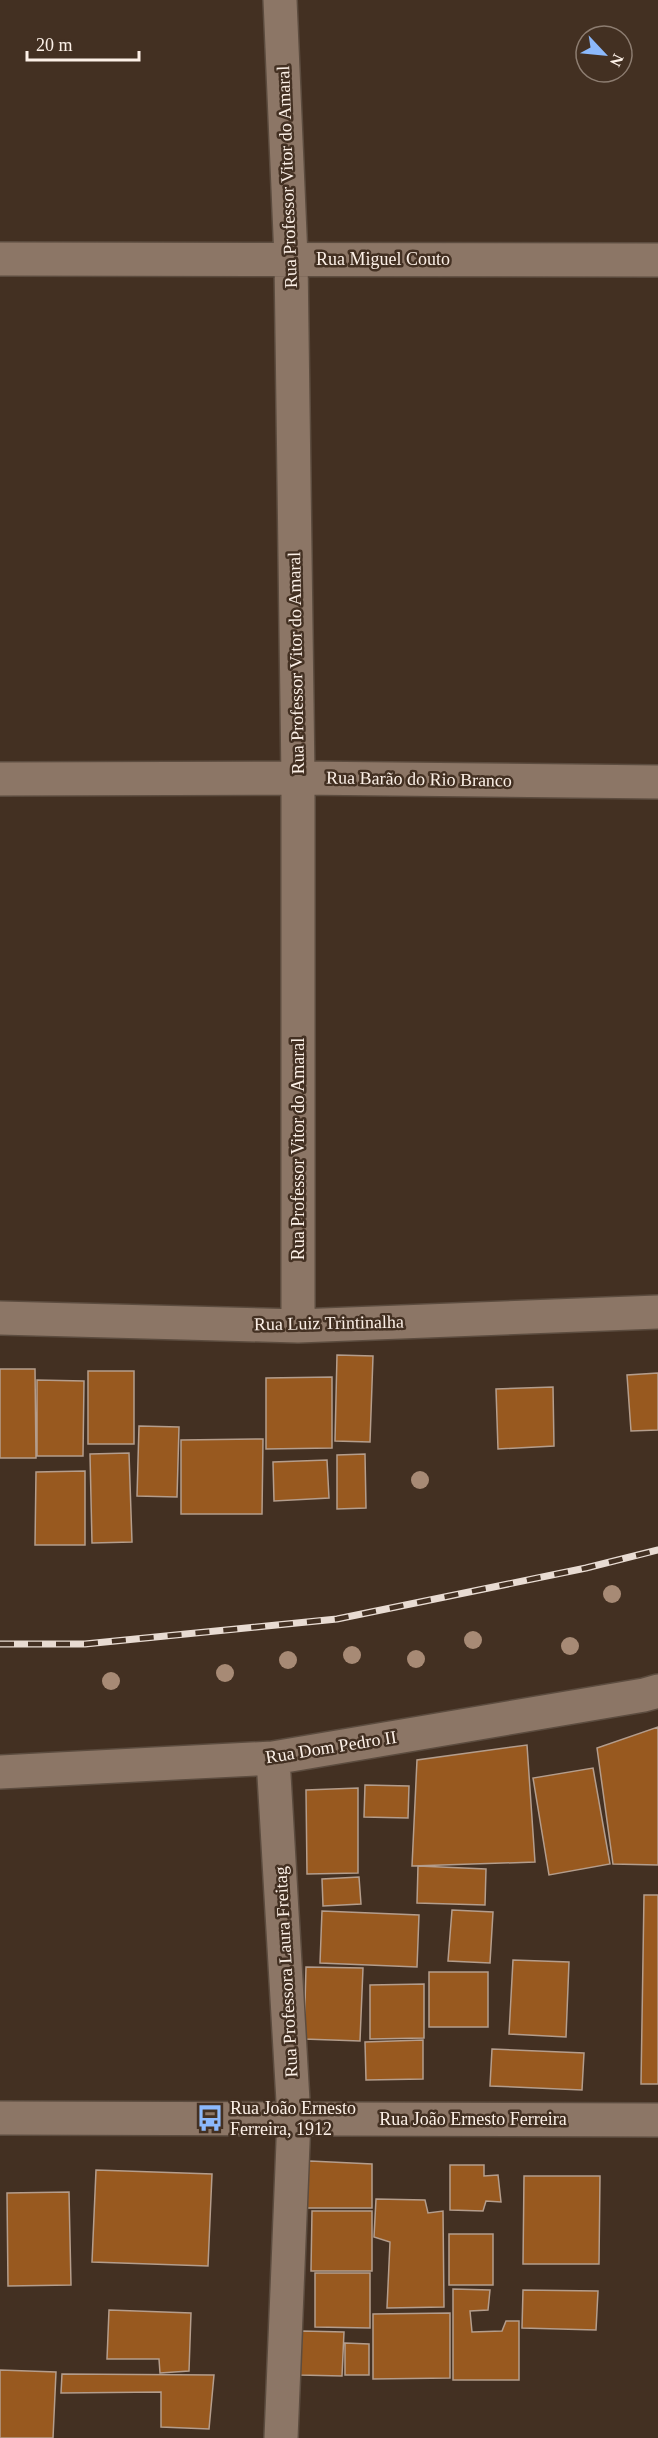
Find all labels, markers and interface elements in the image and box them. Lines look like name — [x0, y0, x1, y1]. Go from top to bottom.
scale bar — [27, 24, 140, 62]
north arrow — [574, 24, 634, 84]
text: 20 m — [36, 35, 73, 55]
text: N — [607, 51, 627, 70]
street label: Rua Professor Vitor do Amaral — [273, 65, 301, 289]
street label: Rua Miguel Couto — [316, 249, 450, 269]
street label: Rua Professor Vitor do Amaral — [284, 552, 308, 774]
street label: Rua Barão do Rio Branco — [326, 767, 512, 791]
street label: Rua Professor Vitor do Amaral — [288, 1038, 308, 1260]
street label: Rua Luiz Trintinalha — [254, 1312, 404, 1334]
street label: Rua Dom Pedro II — [264, 1727, 398, 1767]
street label: Rua Professora Laura Freitag — [270, 1866, 302, 2078]
place label: Rua João Ernesto Ferreira, 1912 — [230, 2098, 356, 2139]
bus stop icon: Rua João Ernesto Ferreira, 1912 — [195, 2103, 225, 2133]
street label: Rua João Ernesto Ferreira — [379, 2109, 567, 2129]

